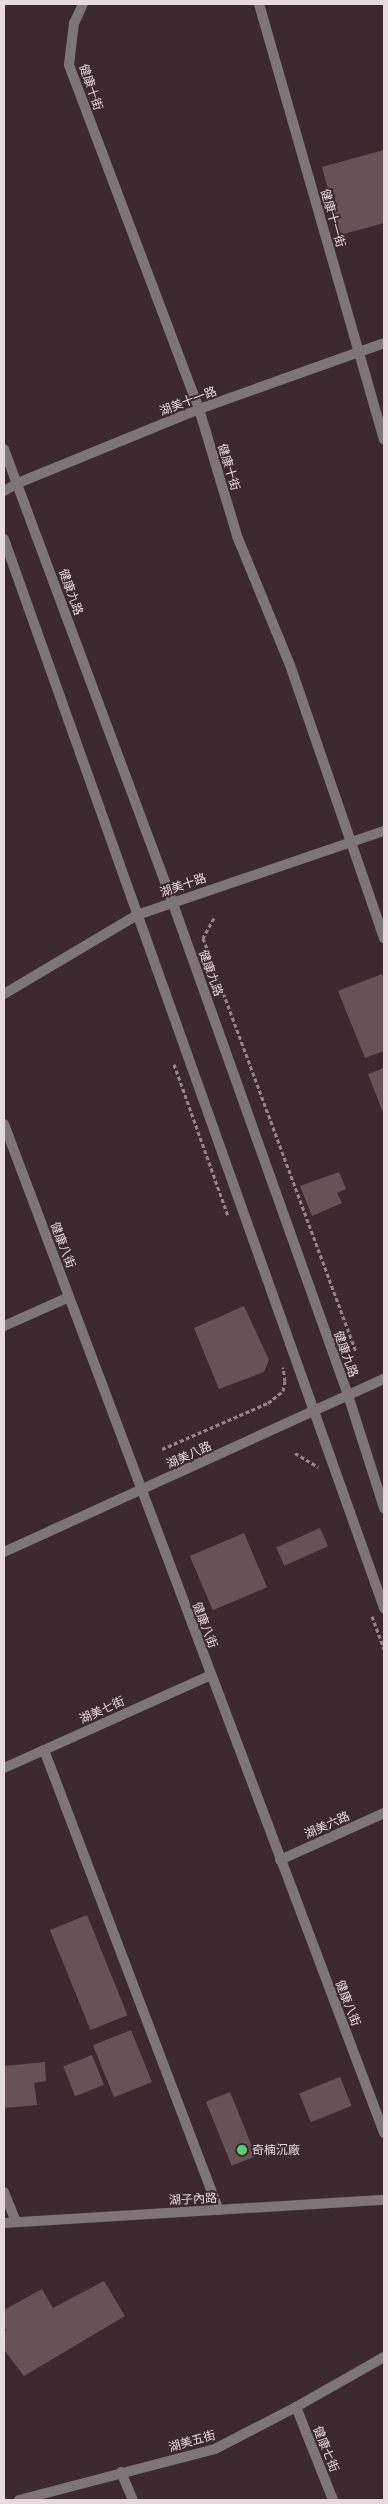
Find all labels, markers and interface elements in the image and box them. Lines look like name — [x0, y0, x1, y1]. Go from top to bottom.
street label: 健康十街 — [76, 62, 106, 112]
street label: 健康十一街 — [318, 187, 348, 249]
street label: 湖美十一路 — [157, 384, 219, 418]
street label: 健康十街 — [215, 442, 243, 492]
street label: 健康九路 — [56, 567, 86, 617]
street label: 湖美十路 — [158, 870, 208, 900]
street label: 健康九路 — [196, 948, 226, 998]
street label: 健康八街 — [48, 1220, 78, 1270]
street label: 健康九路 — [331, 1329, 361, 1379]
street label: 湖美八路 — [164, 1439, 214, 1471]
street label: 健康八街 — [190, 1600, 220, 1650]
street label: 湖美七街 — [77, 1694, 127, 1726]
street label: 湖美六路 — [302, 1809, 352, 1841]
street label: 健康八街 — [333, 1978, 363, 2028]
place label: 奇楠沉廠 — [252, 2143, 300, 2157]
marker: 奇楠沉廠 — [236, 2144, 248, 2156]
street label: 湖子內路 — [169, 2191, 217, 2207]
street label: 健康七街 — [310, 2424, 342, 2474]
street label: 湖美五街 — [167, 2427, 217, 2455]

